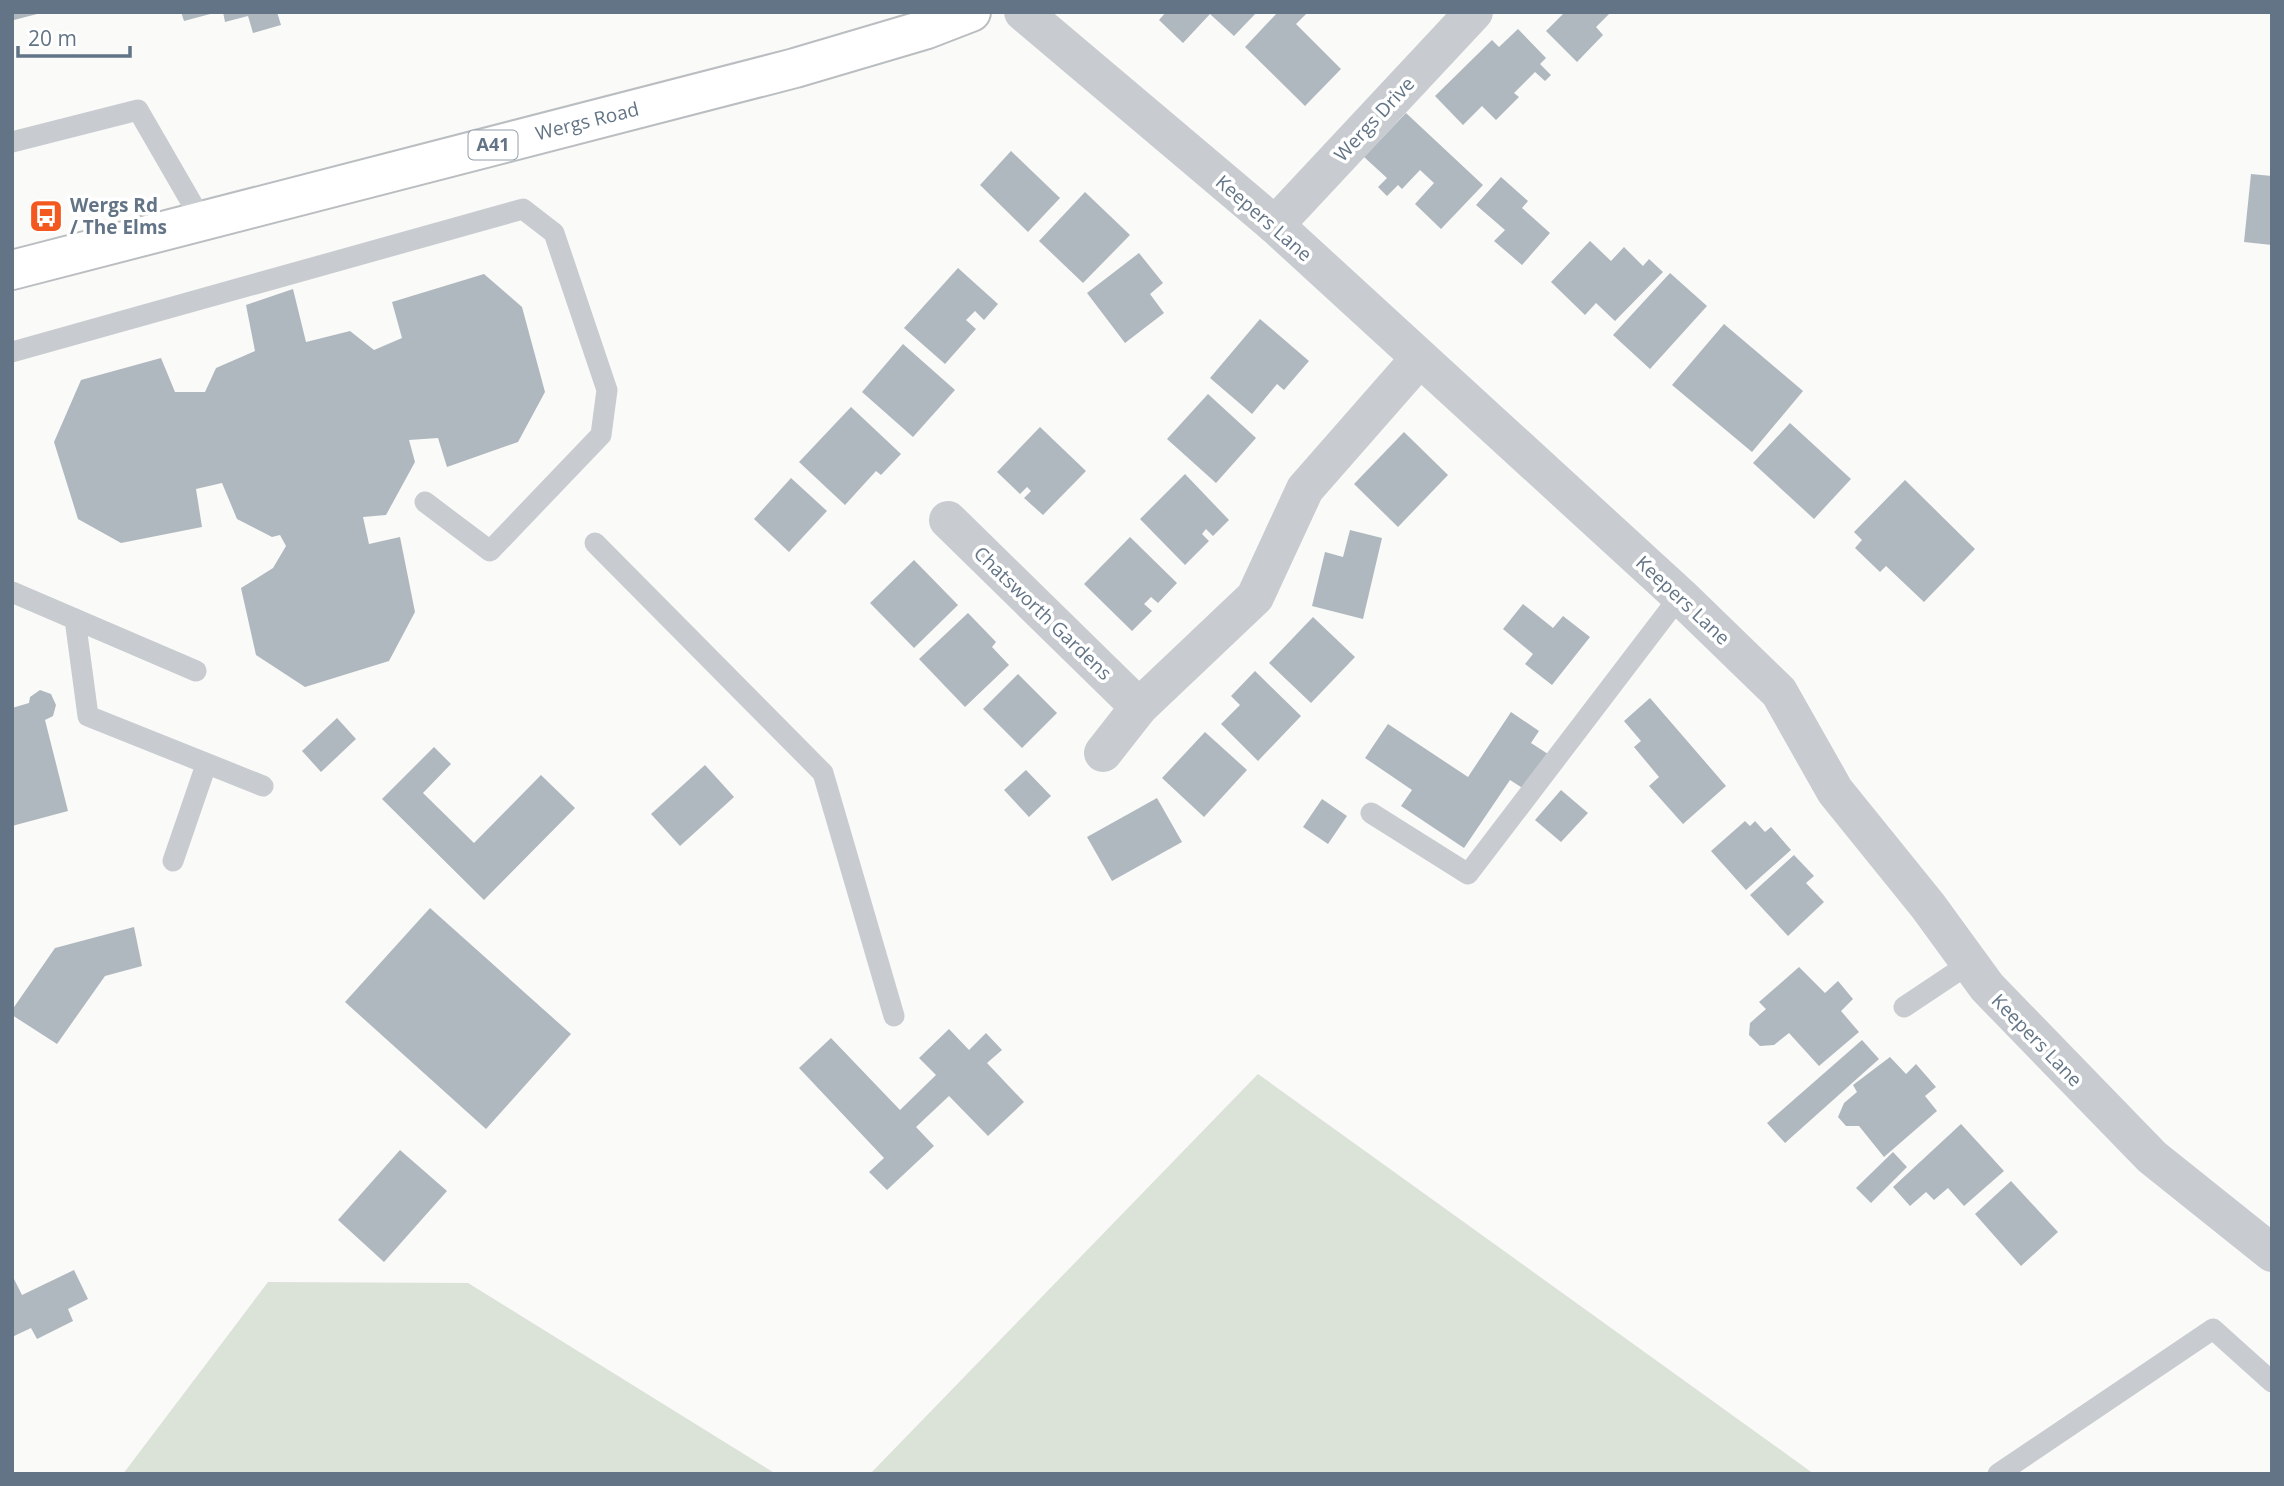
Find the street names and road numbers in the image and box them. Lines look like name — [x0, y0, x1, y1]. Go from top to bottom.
street label: Wergs Drive — [1328, 71, 1420, 167]
street label: Wergs Road — [533, 96, 641, 146]
road number: A41 — [468, 130, 518, 160]
street label: Keepers Lane — [1210, 169, 1318, 267]
street label: Chatsworth Gardens — [968, 540, 1118, 686]
street label: Keepers Lane — [1630, 550, 1736, 650]
street label: Keepers Lane — [1986, 988, 2088, 1092]

